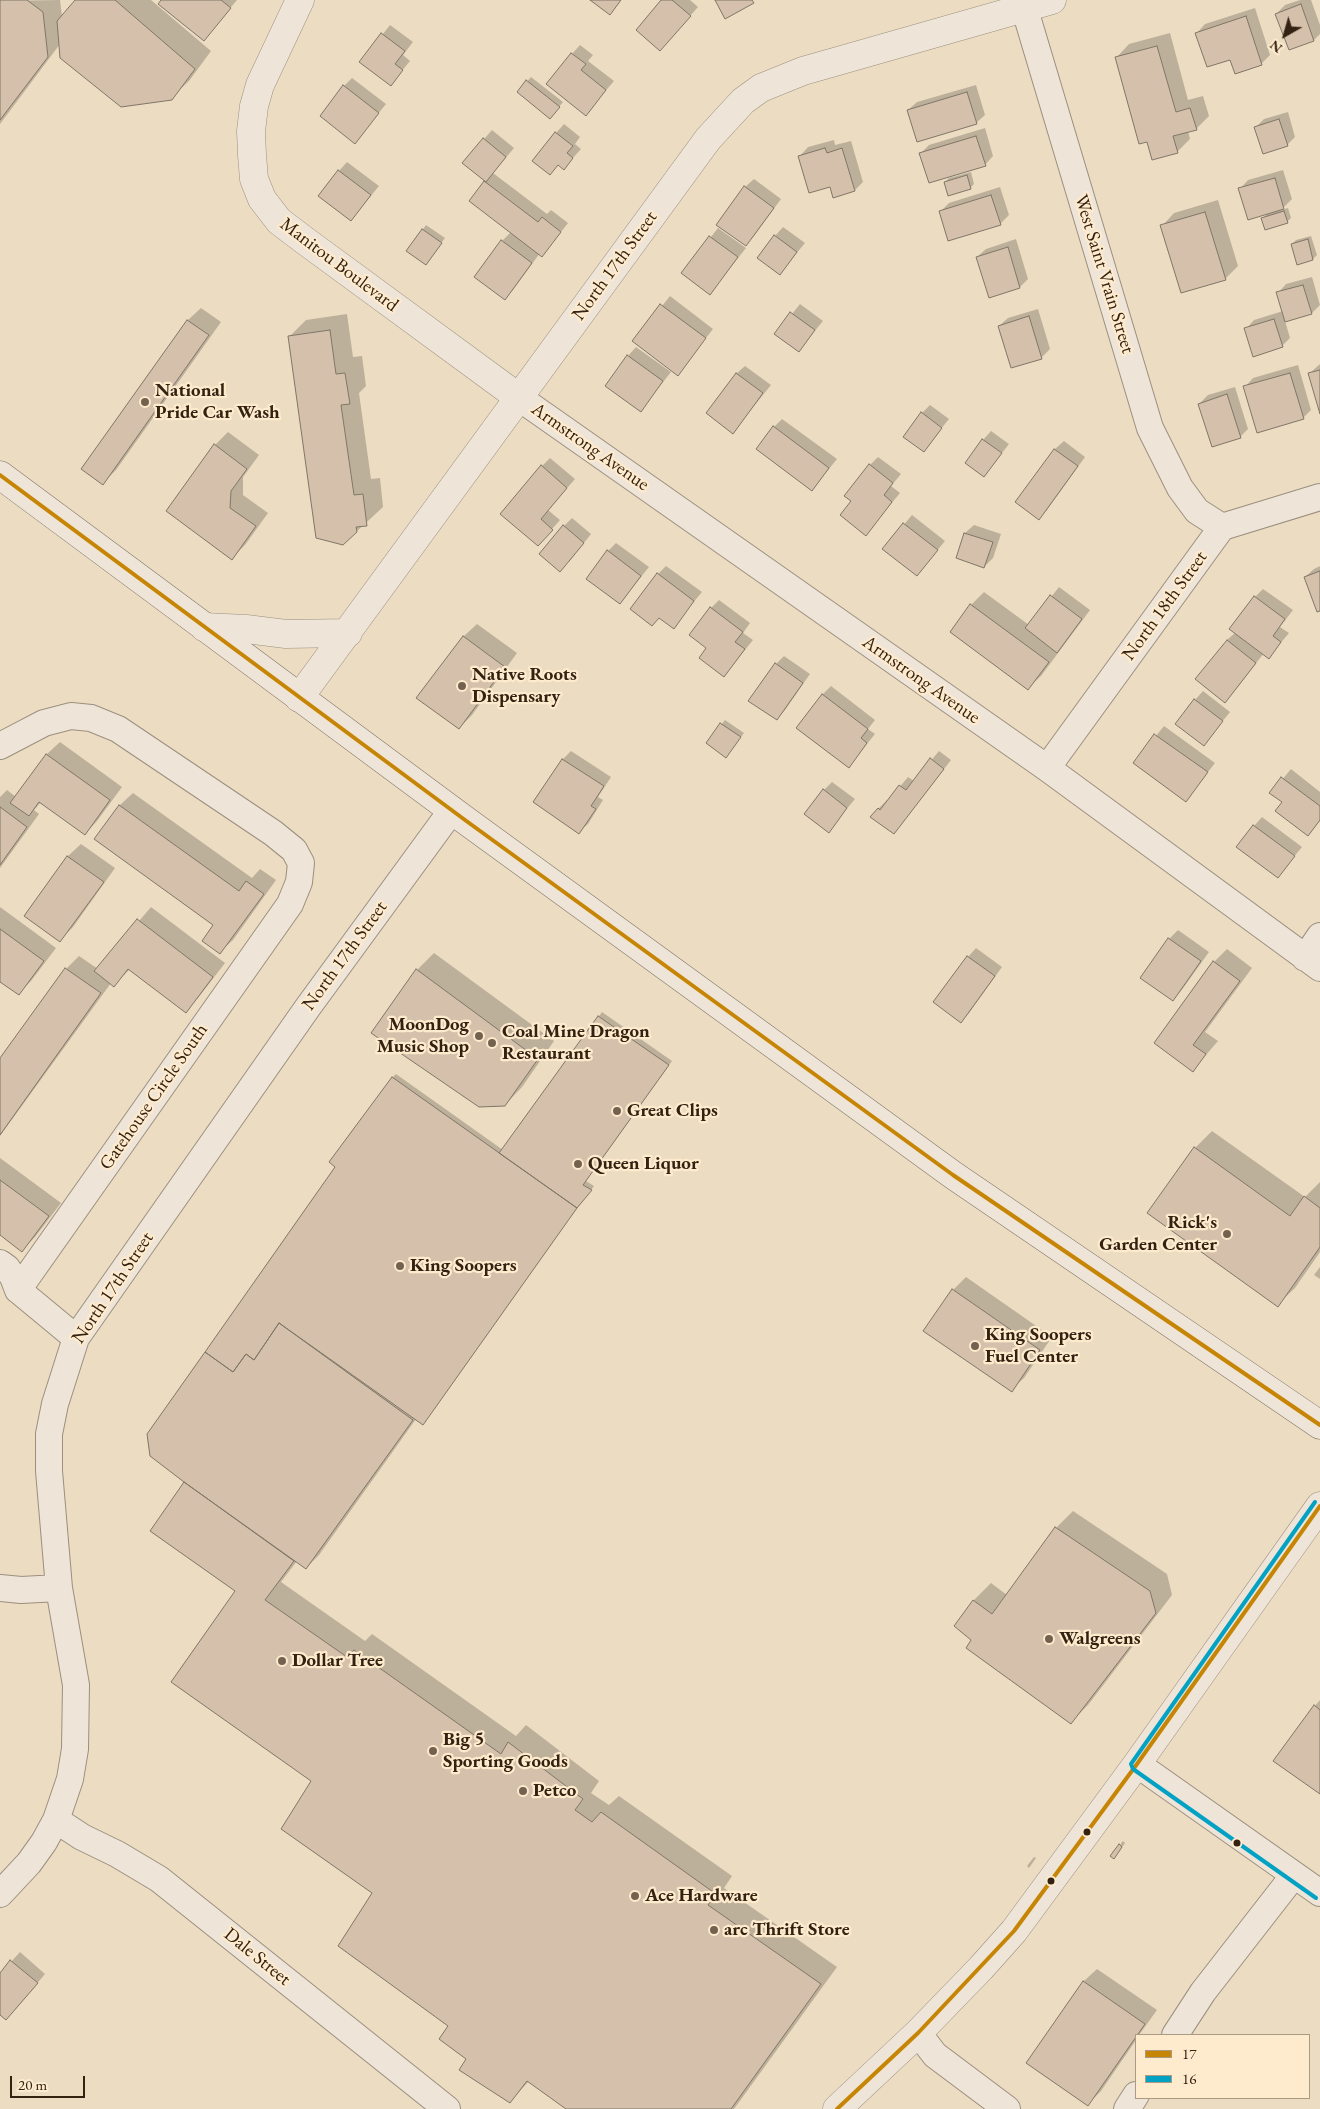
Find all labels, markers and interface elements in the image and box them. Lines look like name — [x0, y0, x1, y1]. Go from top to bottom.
north arrow — [1260, 10, 1310, 60]
text: N — [1266, 36, 1286, 57]
street label: West Saint Vrain Street — [1069, 192, 1139, 356]
street label: North 17th Street — [568, 207, 662, 325]
street label: Manitou Boulevard — [275, 213, 403, 317]
place label: National Pride Car Wash — [155, 380, 280, 424]
marker: National Pride Car Wash — [139, 396, 151, 408]
street label: Armstrong Avenue — [527, 398, 653, 496]
street label: North 18th Street — [1118, 547, 1212, 665]
street label: Armstrong Avenue — [858, 631, 984, 729]
place label: Native Roots Dispensary — [472, 664, 577, 708]
marker: Native Roots Dispensary — [456, 680, 468, 692]
street label: North 17th Street — [298, 897, 392, 1015]
place label: MoonDog Music Shop — [377, 1014, 469, 1058]
street label: Gatehouse Circle South — [95, 1019, 213, 1175]
place label: Coal Mine Dragon Restaurant — [502, 1021, 650, 1065]
marker: MoonDog Music Shop — [473, 1030, 485, 1042]
marker: Coal Mine Dragon Restaurant — [486, 1037, 498, 1049]
place label: Great Clips — [627, 1100, 718, 1122]
marker: Great Clips — [611, 1105, 623, 1117]
place label: Queen Liquor — [588, 1153, 699, 1175]
marker: Queen Liquor — [572, 1158, 584, 1170]
place label: Rick's Garden Center — [1099, 1212, 1217, 1256]
street label: North 17th Street — [67, 1228, 159, 1348]
marker: Rick's Garden Center — [1221, 1228, 1233, 1240]
place label: King Soopers — [410, 1255, 517, 1277]
marker: King Soopers — [394, 1260, 406, 1272]
place label: King Soopers Fuel Center — [985, 1324, 1092, 1368]
marker: King Soopers Fuel Center — [969, 1340, 981, 1352]
place label: Walgreens — [1059, 1628, 1141, 1650]
marker: Walgreens — [1043, 1633, 1055, 1645]
place label: Dollar Tree — [292, 1650, 383, 1672]
marker: Dollar Tree — [276, 1655, 288, 1667]
place label: Big 5 Sporting Goods — [443, 1729, 568, 1773]
marker: Big 5 Sporting Goods — [427, 1745, 439, 1757]
place label: Petco — [533, 1780, 576, 1802]
marker: Petco — [517, 1785, 529, 1797]
unlabelled marker — [1082, 1827, 1092, 1837]
unlabelled marker — [1232, 1838, 1242, 1848]
unlabelled marker — [1046, 1876, 1056, 1886]
place label: Ace Hardware — [645, 1885, 758, 1907]
marker: Ace Hardware — [629, 1890, 641, 1902]
place label: arc Thrift Store — [724, 1919, 850, 1941]
street label: Dale Street — [219, 1923, 295, 1991]
marker: arc Thrift Store — [708, 1924, 720, 1936]
legend — [1135, 2034, 1310, 2099]
text: 17 — [1182, 2044, 1196, 2063]
scale bar — [12, 2066, 88, 2098]
text: 16 — [1182, 2069, 1196, 2088]
text: 20 m — [18, 2075, 47, 2094]

